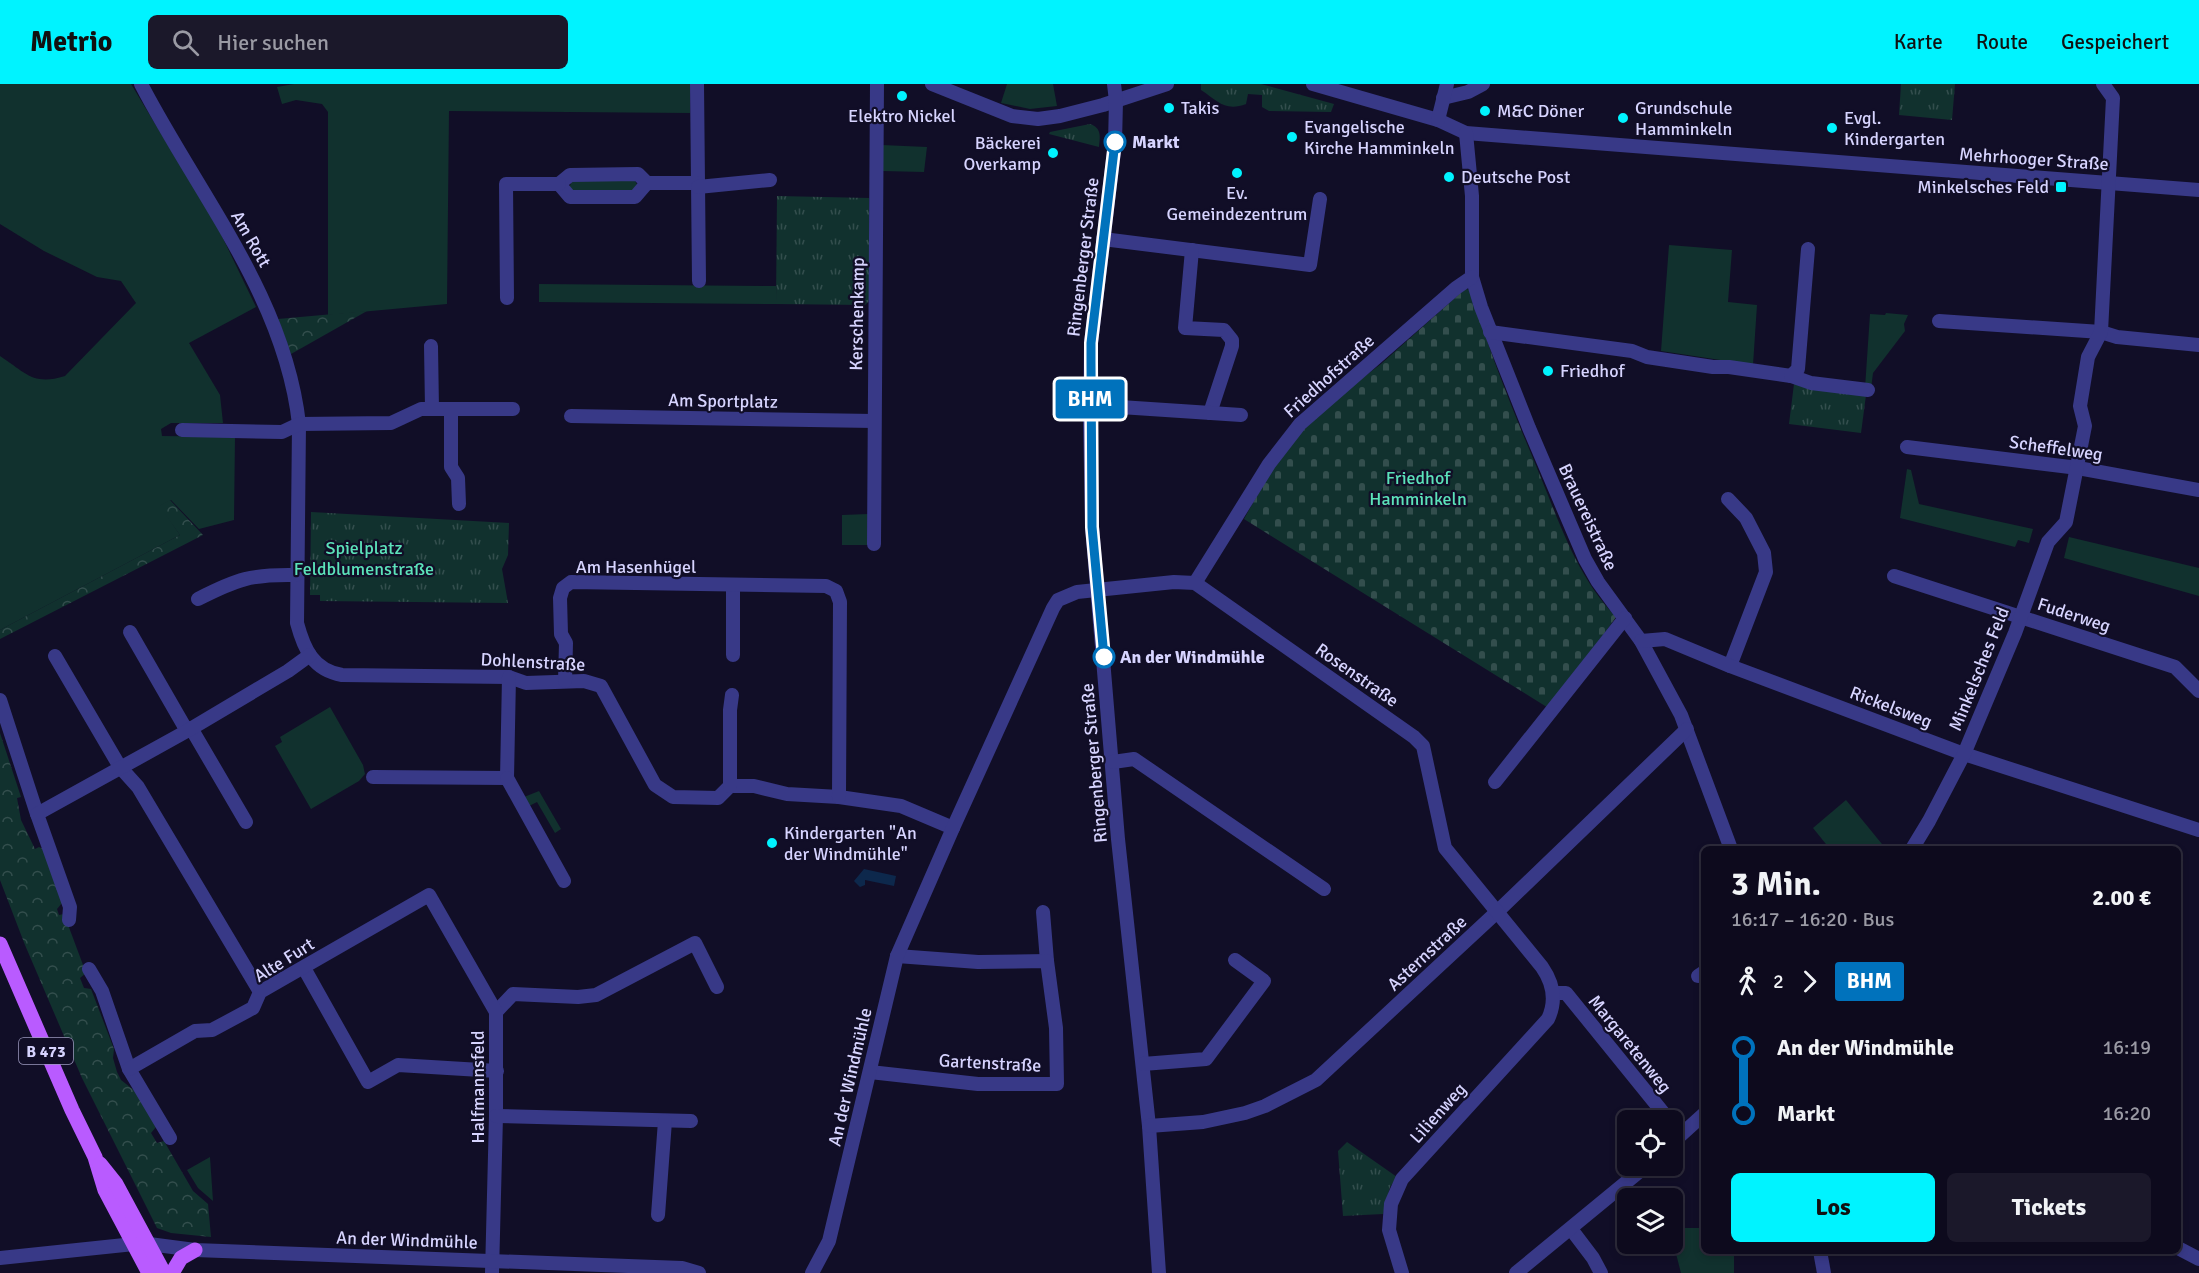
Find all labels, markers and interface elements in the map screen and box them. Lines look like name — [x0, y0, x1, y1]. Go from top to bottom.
search box — [148, 15, 568, 69]
text: Metrio — [30, 25, 112, 59]
icon: search — [169, 26, 202, 59]
text: Hier suchen — [217, 29, 329, 56]
text: Karte — [1894, 29, 1943, 55]
text: Route — [1976, 29, 2028, 55]
text: Gespeichert — [2061, 29, 2169, 55]
marker: Elektro Nickel — [895, 89, 909, 103]
place label: Takis — [1181, 97, 1219, 119]
place label: Grundschule Hamminkeln — [1635, 97, 1733, 140]
place label: M&C Döner — [1497, 100, 1584, 122]
marker: Takis — [1162, 101, 1176, 115]
marker: M&C Döner — [1478, 104, 1492, 118]
place label: Elektro Nickel — [848, 105, 956, 127]
place label: Evgl. Kindergarten — [1844, 107, 1945, 150]
marker: Grundschule Hamminkeln — [1616, 111, 1630, 125]
place label: Evangelische Kirche Hamminkeln — [1304, 116, 1455, 159]
marker: Evgl. Kindergarten — [1825, 121, 1839, 135]
marker: Evangelische Kirche Hamminkeln — [1285, 130, 1299, 144]
marker: Markt — [1104, 131, 1126, 153]
place label: Markt — [1132, 131, 1180, 153]
place label: Bäckerei Overkamp — [964, 132, 1041, 175]
street label: Mehrhooger Straße — [1959, 143, 2109, 175]
marker: Bäckerei Overkamp — [1046, 146, 1060, 160]
marker: Ev. Gemeindezentrum — [1230, 166, 1244, 180]
place label: Deutsche Post — [1461, 166, 1570, 188]
marker: Deutsche Post — [1442, 170, 1456, 184]
street label: Ringenberger Straße — [1062, 176, 1104, 338]
place label: Minkelsches Feld — [1917, 176, 2049, 198]
marker: Minkelsches Feld — [2054, 180, 2068, 194]
place label: Ev. Gemeindezentrum — [1167, 182, 1307, 225]
street label: Am Rott — [226, 207, 276, 271]
street label: Kerschenkamp — [845, 257, 869, 371]
street label: Friedhofstraße — [1279, 330, 1379, 422]
place label: Friedhof — [1560, 360, 1625, 382]
marker: Friedhof — [1541, 364, 1555, 378]
line badge: BHM — [1056, 380, 1124, 418]
text: BHM — [1068, 386, 1112, 412]
street label: Am Sportplatz — [668, 389, 778, 413]
street label: Scheffelweg — [2008, 431, 2104, 465]
street label: Brauereistraße — [1554, 460, 1622, 574]
park label: Friedhof Hamminkeln — [1369, 467, 1467, 510]
park label: Spielplatz Feldblumenstraße — [294, 537, 434, 580]
street label: Am Hasenhügel — [576, 556, 696, 578]
street label: Fuderweg — [2035, 593, 2113, 637]
street label: Minkelsches Feld — [1944, 604, 2014, 734]
street label: Rosenstraße — [1311, 638, 1403, 712]
marker: An der Windmühle — [1093, 646, 1115, 668]
place label: An der Windmühle — [1120, 646, 1265, 668]
street label: Dohlenstraße — [480, 648, 586, 676]
street label: Rickelsweg — [1847, 681, 1935, 733]
street label: Ringenberger Straße — [1076, 682, 1112, 844]
place label: Kindergarten "An der Windmühle" — [784, 822, 917, 865]
marker: Kindergarten "An der Windmühle" — [765, 836, 779, 850]
text: 3 Min. — [1731, 864, 1821, 905]
text: 2.00 € — [2092, 884, 2151, 911]
text: 16:17 – 16:20 · Bus — [1731, 907, 1894, 932]
street label: Asternstraße — [1383, 911, 1471, 995]
street label: Alte Furt — [250, 933, 318, 987]
icon: walk — [1731, 965, 1764, 998]
icon: forward — [1793, 965, 1826, 998]
text: BHM — [1847, 968, 1892, 994]
text: 2 — [1773, 969, 1784, 994]
street label: Margaretenweg — [1584, 990, 1676, 1098]
street label: An der Windmühle — [823, 1006, 877, 1148]
street label: Halfmannsfeld — [467, 1030, 489, 1144]
text: An der Windmühle — [1777, 1034, 1954, 1061]
text: 16:19 — [2102, 1035, 2151, 1060]
road number: B 473 — [19, 1038, 73, 1064]
street label: Gartenstraße — [938, 1049, 1042, 1077]
street label: Lilienweg — [1405, 1078, 1471, 1148]
text: Markt — [1777, 1100, 1835, 1127]
text: 16:20 — [2102, 1101, 2151, 1126]
map controls — [1617, 1110, 1683, 1254]
button: locate — [1617, 1110, 1683, 1176]
button: Los — [1731, 1173, 1935, 1242]
button: Tickets — [1947, 1173, 2151, 1242]
button: layers — [1617, 1188, 1683, 1254]
street label: An der Windmühle — [336, 1227, 478, 1253]

